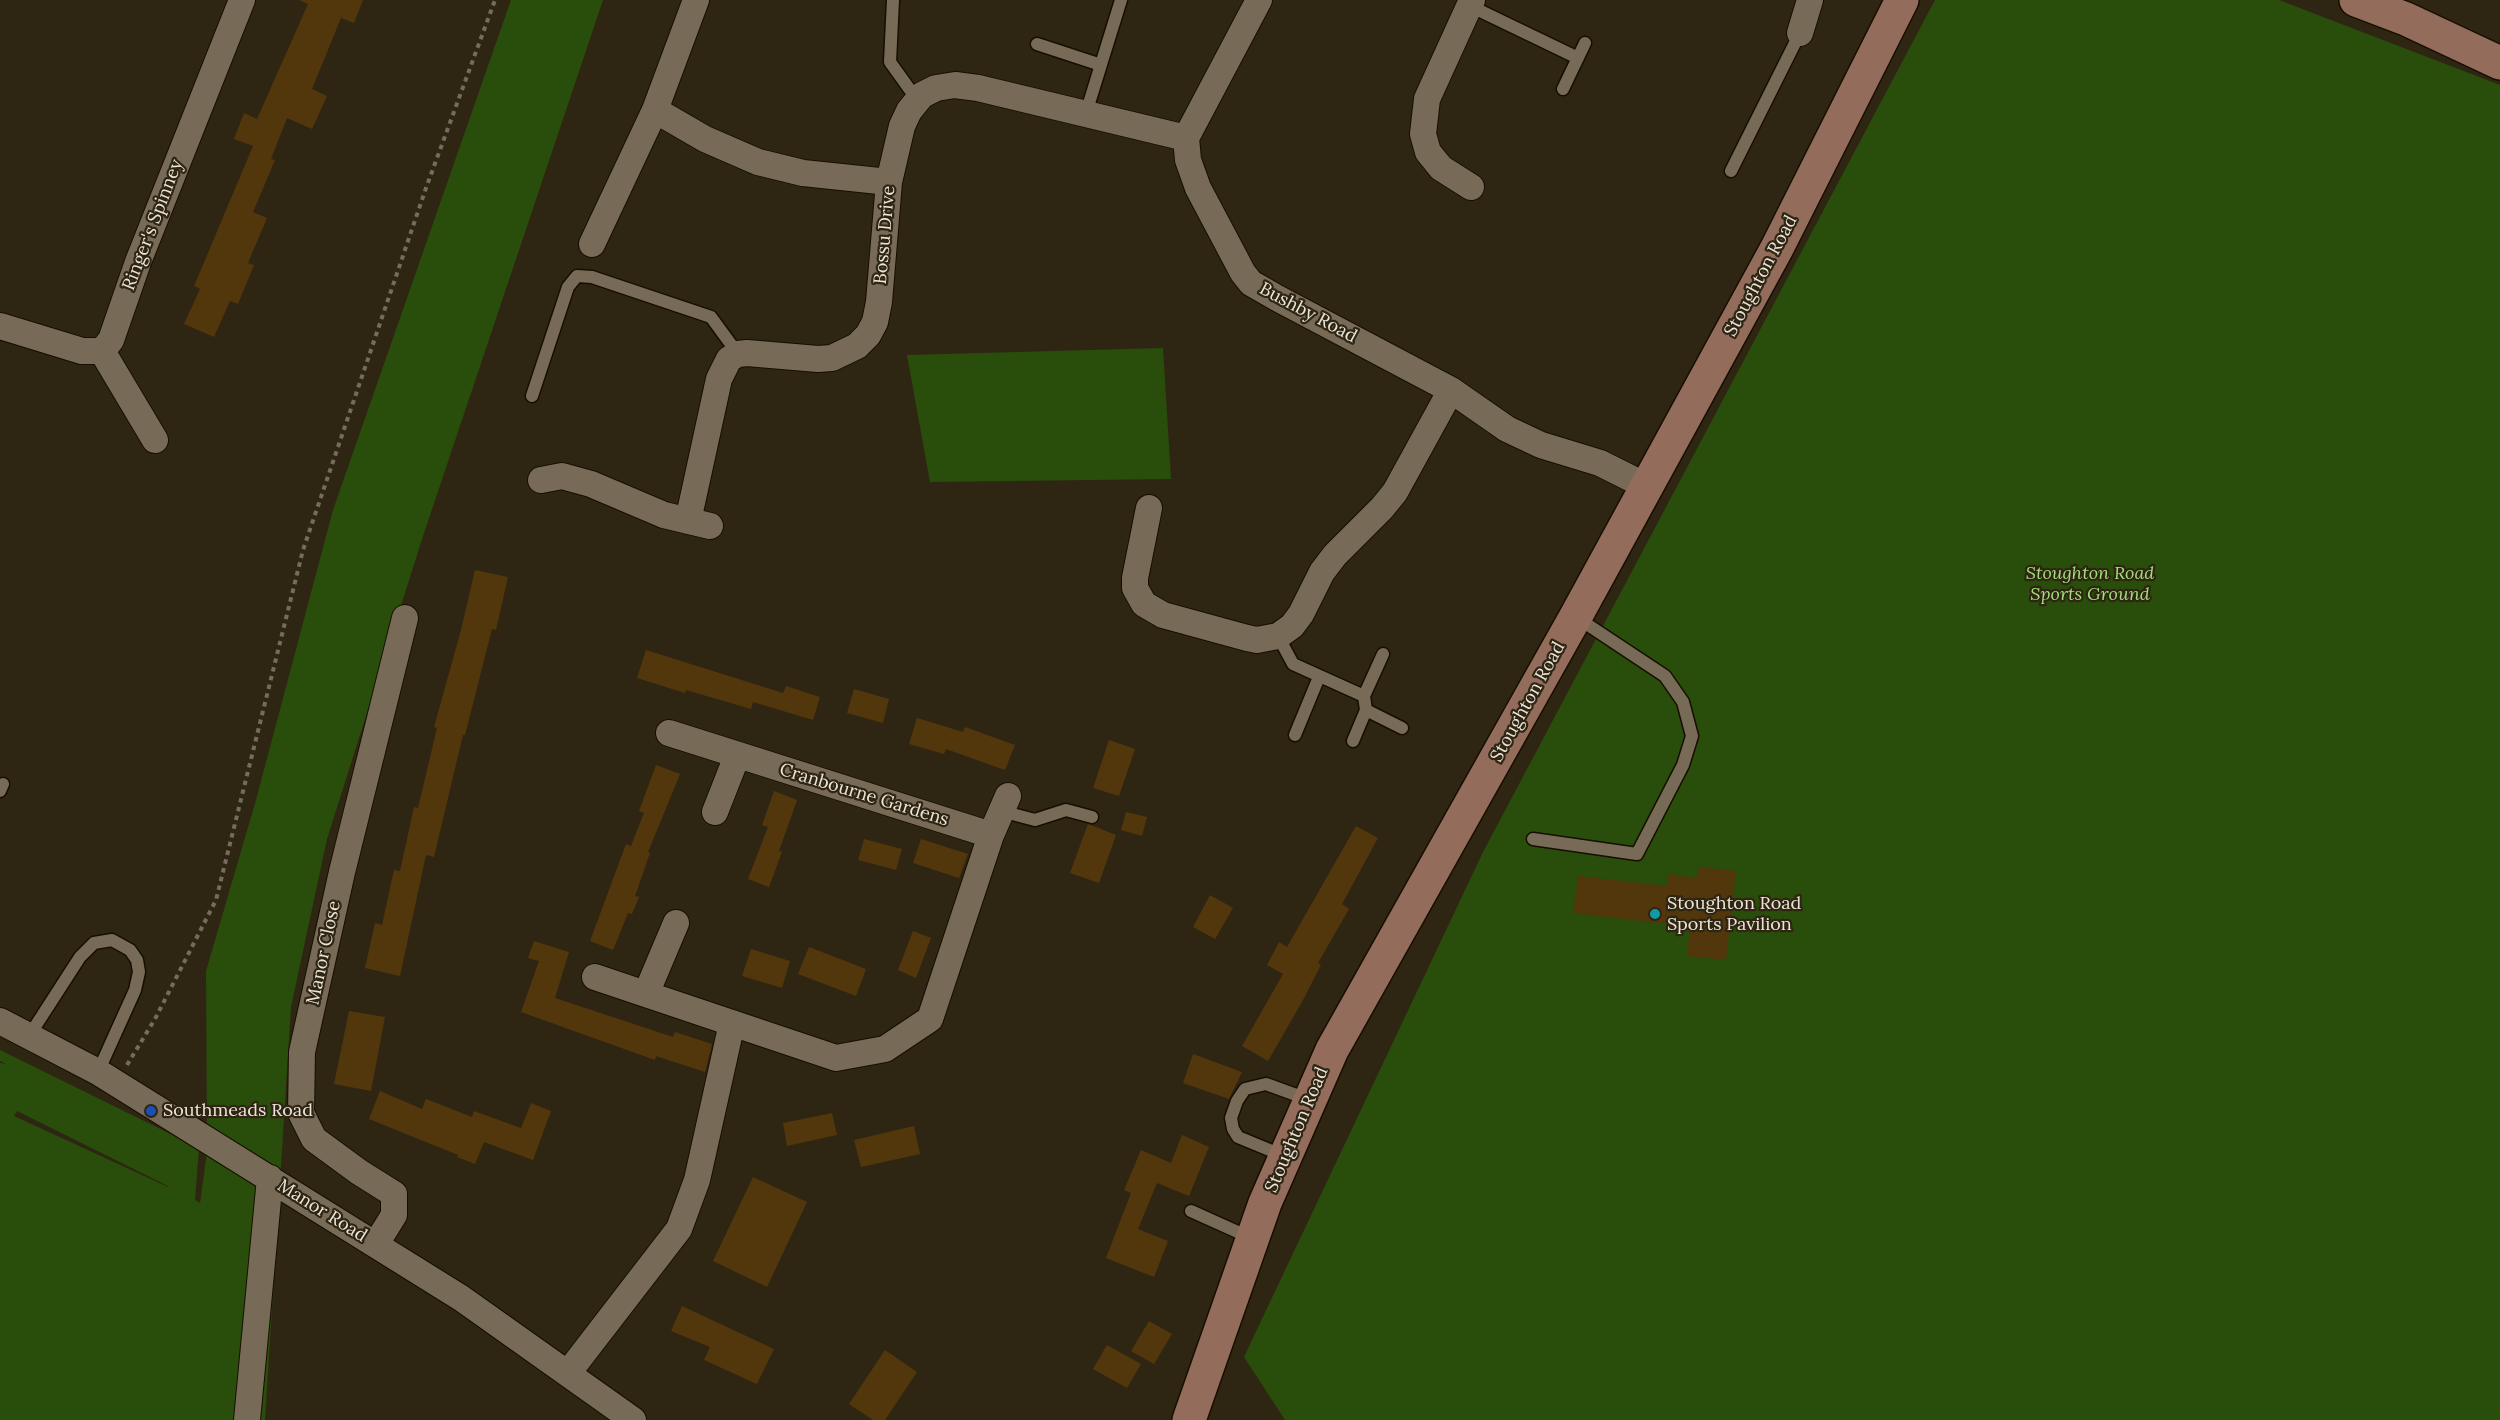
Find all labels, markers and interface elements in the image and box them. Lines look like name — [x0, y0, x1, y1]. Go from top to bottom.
street label: Ringer's Spinney — [118, 157, 188, 293]
street label: Bossu Drive — [870, 185, 900, 285]
street label: Stoughton Road — [1720, 212, 1802, 340]
street label: Bushby Road — [1256, 278, 1360, 348]
park label: Stoughton Road Sports Ground — [2026, 563, 2154, 606]
street label: Stoughton Road — [1486, 638, 1570, 766]
street label: Cranbourne Gardens — [777, 759, 951, 831]
place label: Stoughton Road Sports Pavilion — [1667, 893, 1801, 936]
street label: Manor Close — [302, 899, 346, 1007]
marker: Stoughton Road Sports Pavilion — [1648, 907, 1662, 921]
street label: Stoughton Road — [1261, 1064, 1333, 1196]
place label: Southmeads Road — [163, 1100, 313, 1122]
marker: Southmeads Road — [144, 1104, 158, 1118]
street label: Manor Road — [273, 1175, 371, 1247]

